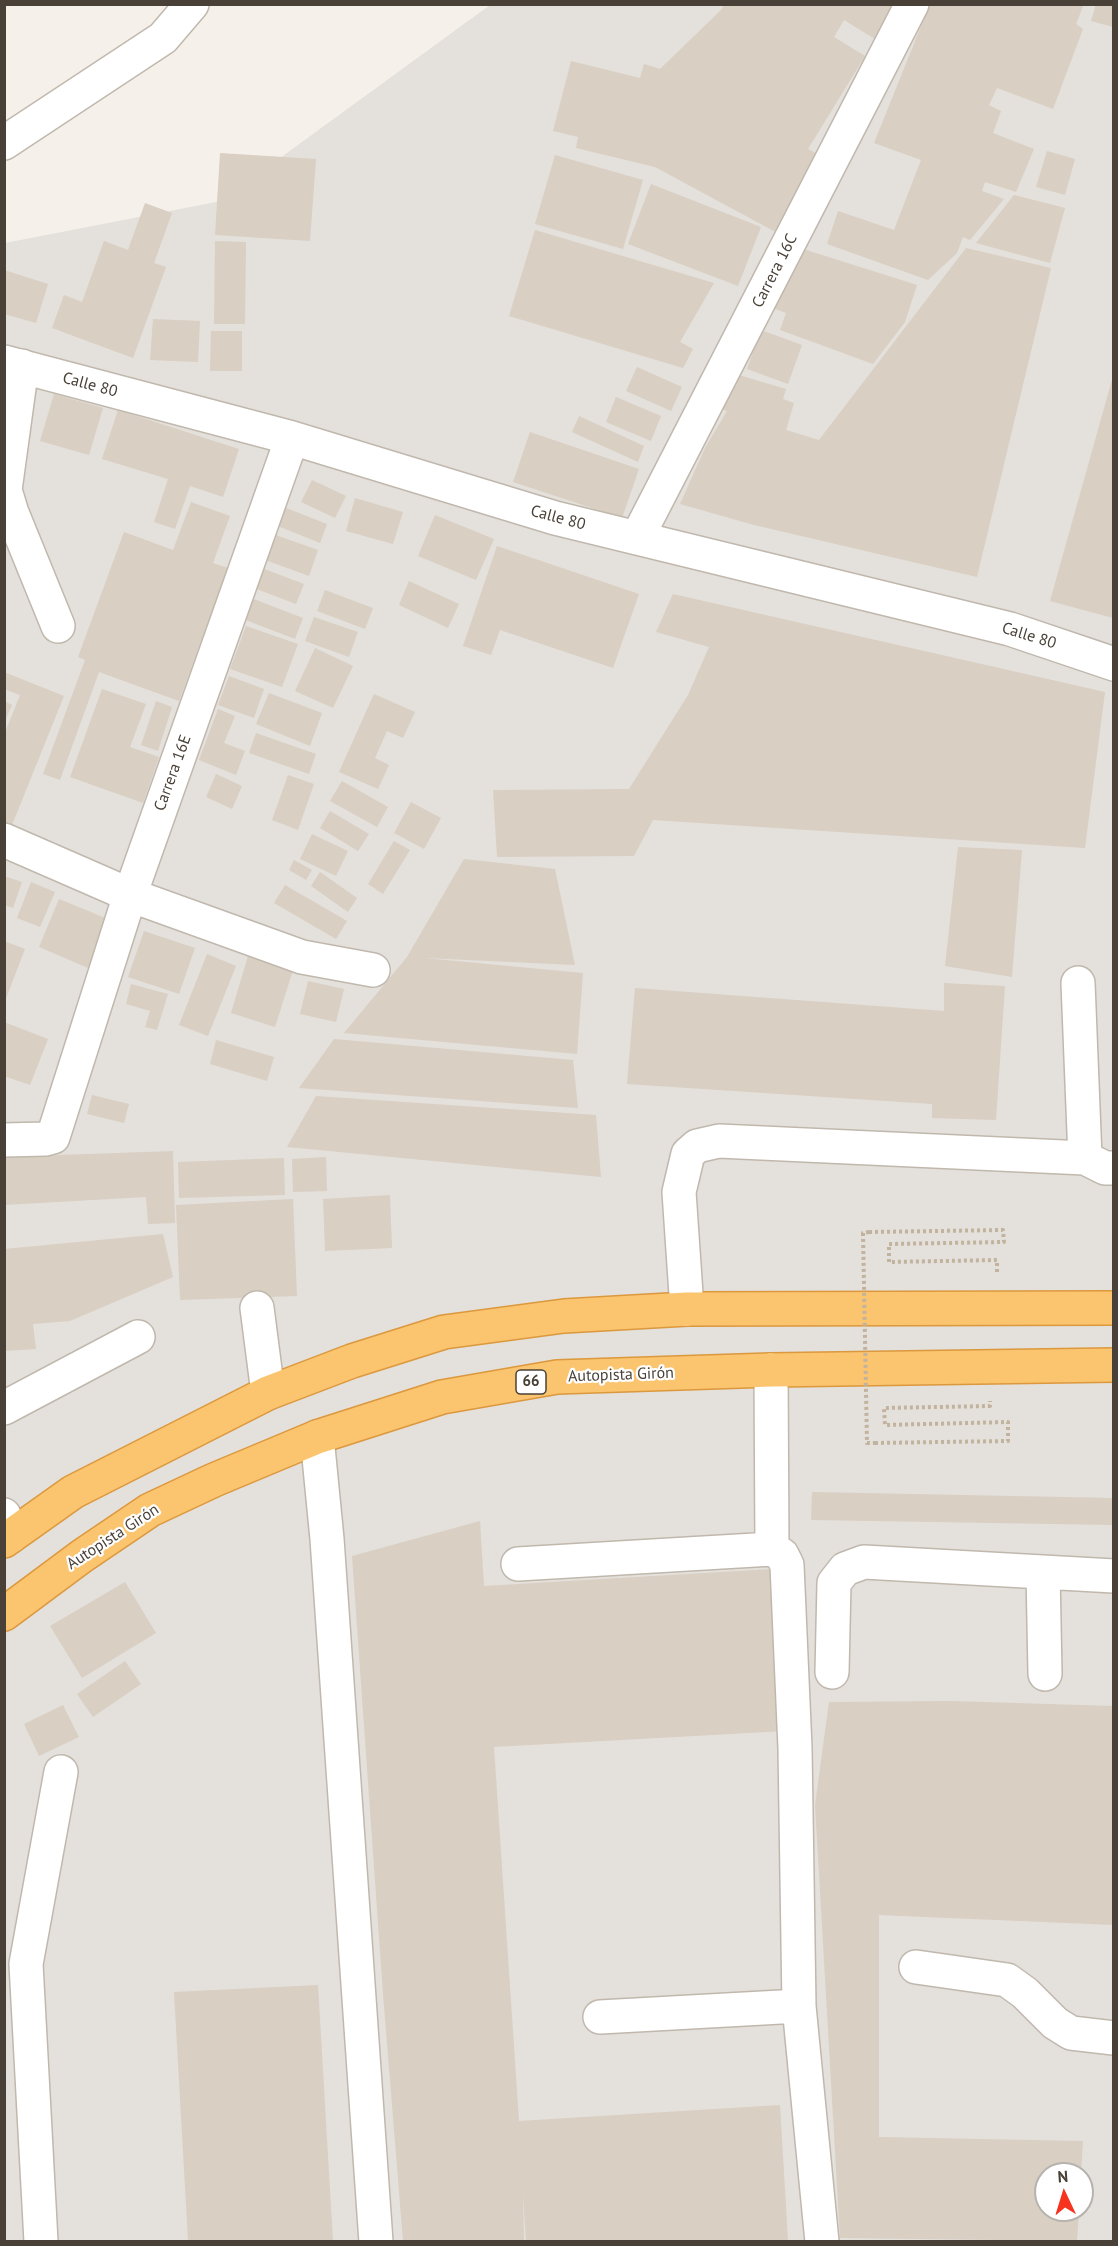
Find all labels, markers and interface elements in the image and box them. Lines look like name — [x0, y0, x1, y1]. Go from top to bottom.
street label: Carrera 16C — [748, 231, 802, 311]
street label: Calle 80 — [60, 368, 120, 402]
street label: Calle 80 — [528, 501, 588, 535]
street label: Calle 80 — [999, 619, 1059, 653]
street label: Carrera 16E — [150, 732, 196, 814]
street label: Autopista Girón — [568, 1364, 674, 1386]
road number: 66 — [516, 1370, 546, 1394]
street label: Autopista Girón — [63, 1500, 163, 1574]
north arrow — [1034, 2162, 1094, 2222]
text: N — [1057, 2166, 1069, 2186]

